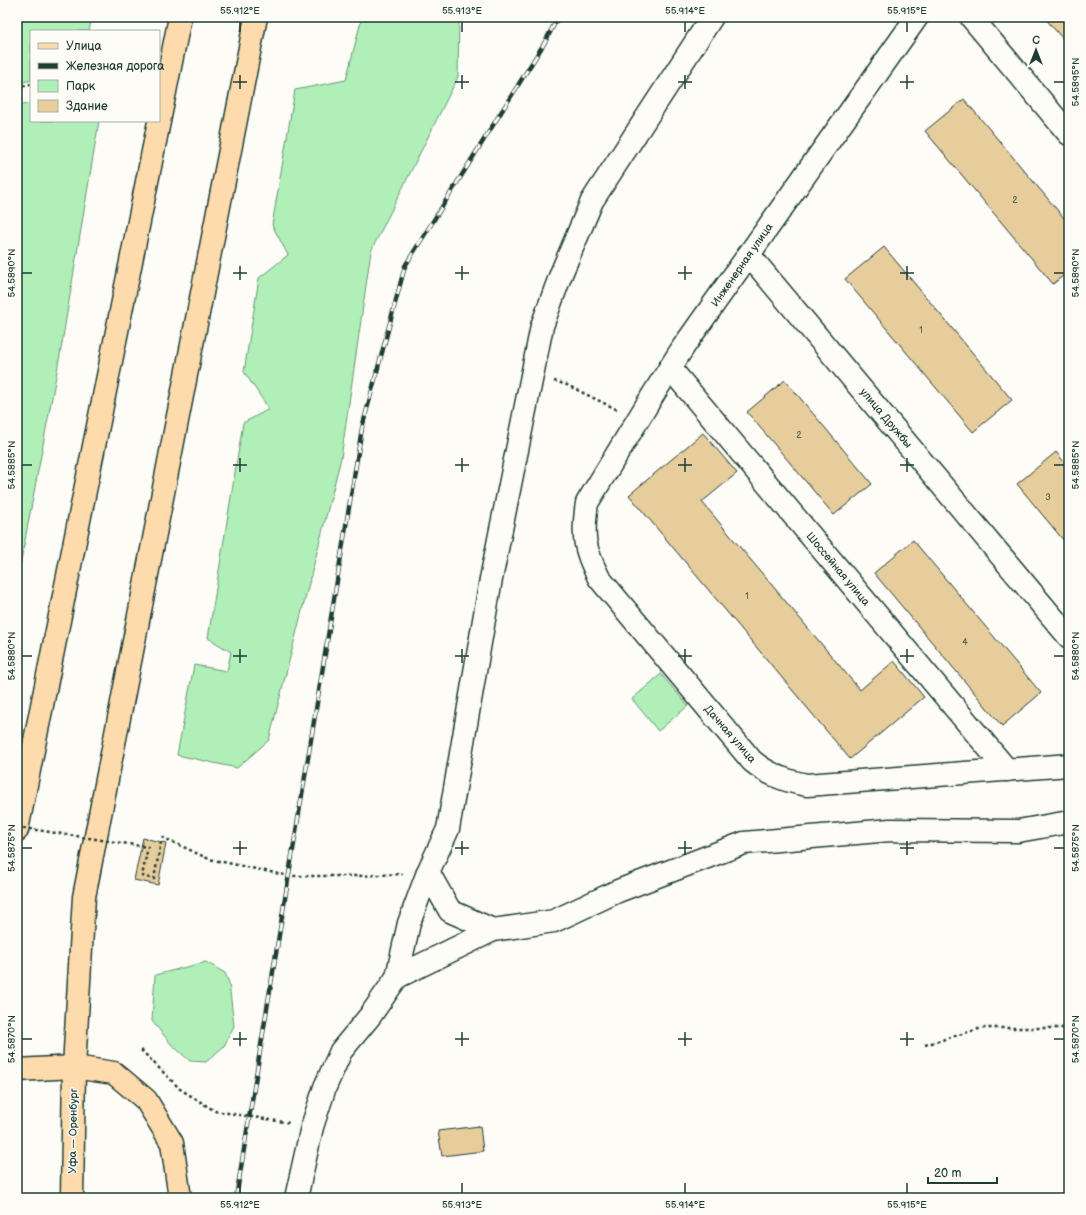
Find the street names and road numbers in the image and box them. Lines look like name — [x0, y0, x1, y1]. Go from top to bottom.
street label: Инженерная улица — [708, 220, 776, 309]
street label: улица Дружбы — [857, 385, 915, 451]
street label: Шоссейная улица — [804, 530, 873, 609]
street label: Дачная улица — [701, 702, 759, 766]
street label: Уфа — Оренбург — [66, 1087, 80, 1174]

